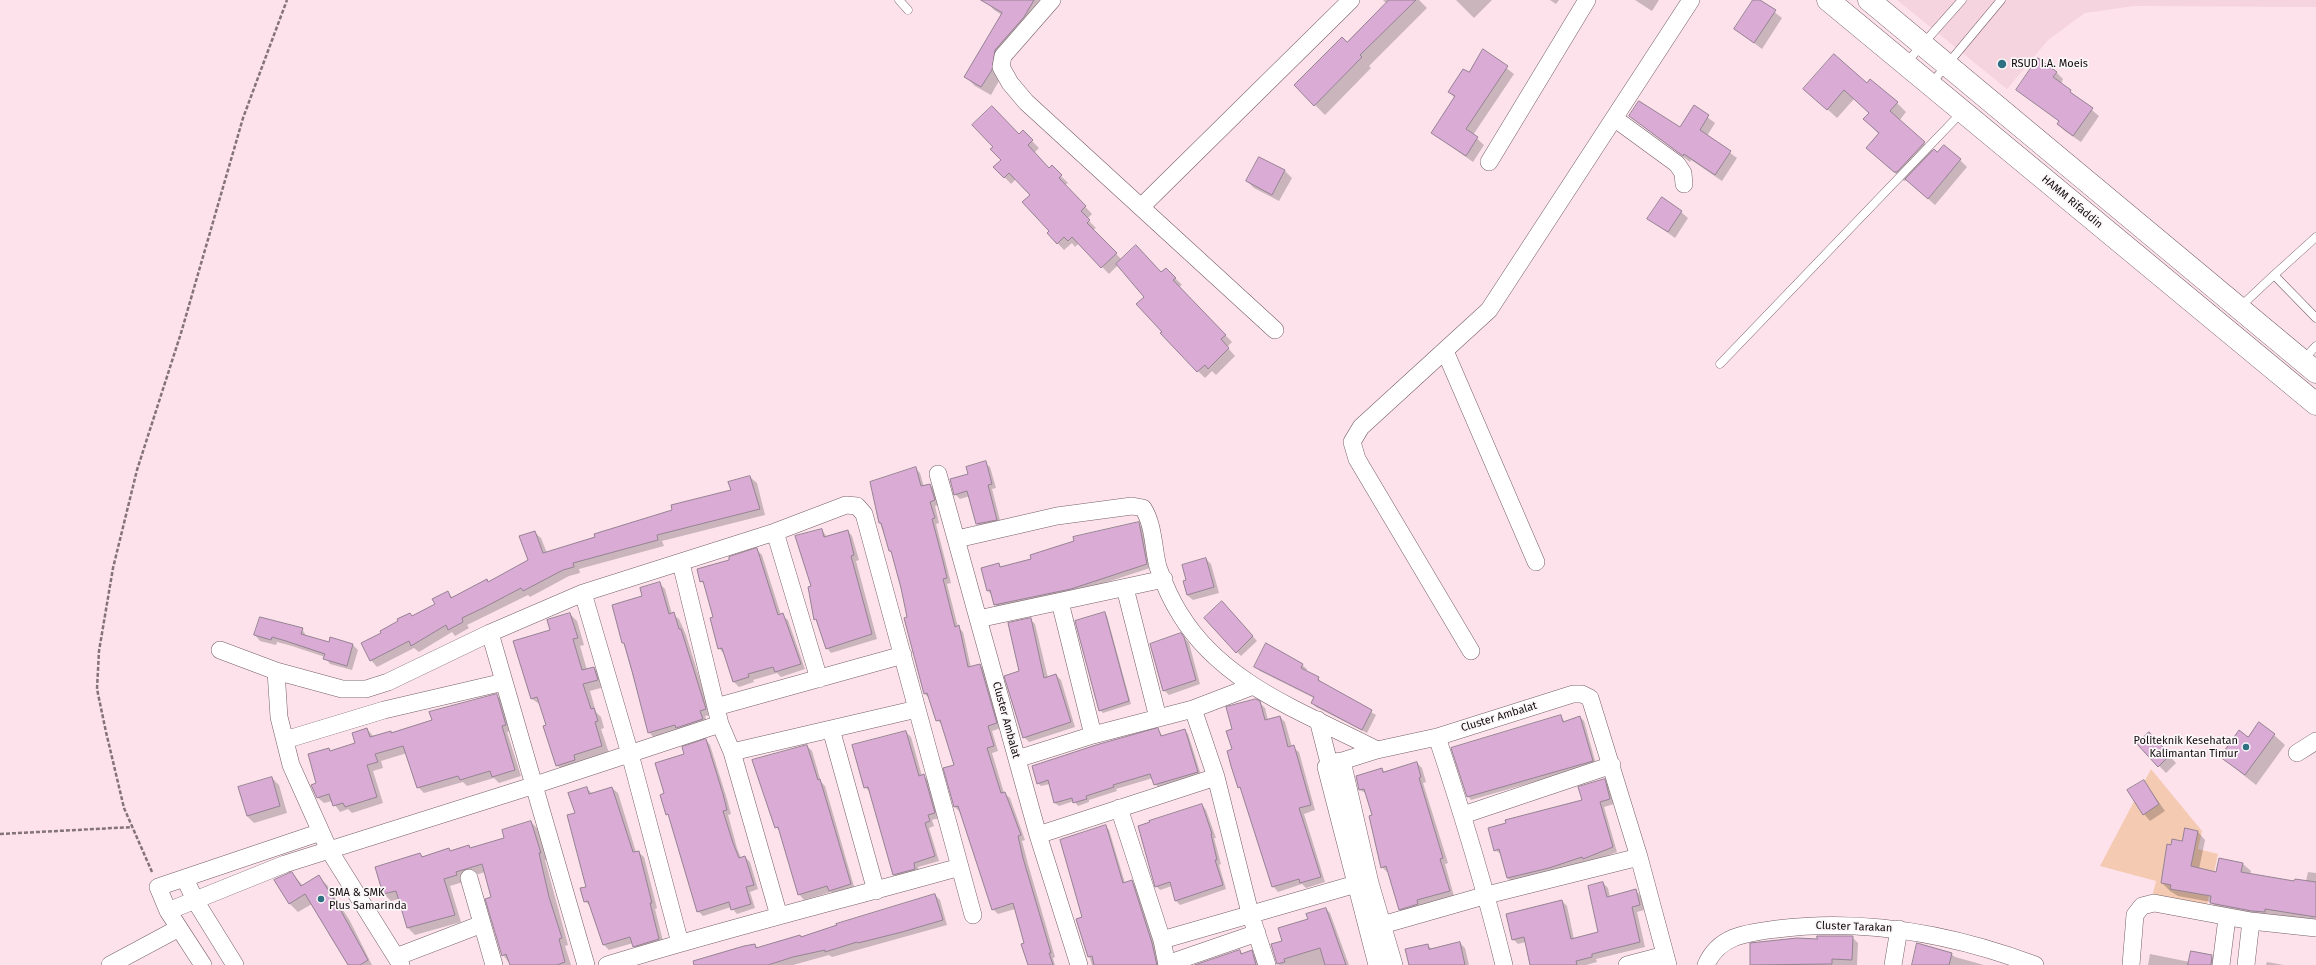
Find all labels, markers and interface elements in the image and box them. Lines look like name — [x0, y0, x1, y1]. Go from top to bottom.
place label: RSUD I.A. Moeis — [2011, 57, 2088, 71]
marker: RSUD I.A. Moeis — [1996, 58, 2008, 70]
street label: HAMM Rifaddin — [2039, 173, 2105, 231]
street label: Cluster Ambalat — [989, 680, 1023, 760]
street label: Cluster Ambalat — [1459, 699, 1539, 735]
place label: Politeknik Kesehatan Kalimantan Timur — [2133, 734, 2238, 760]
marker: Politeknik Kesehatan Kalimantan Timur — [2241, 742, 2251, 752]
place label: SMA & SMK Plus Samarinda — [329, 886, 407, 912]
marker: SMA & SMK Plus Samarinda — [316, 894, 326, 904]
street label: Cluster Tarakan — [1815, 919, 1893, 935]

